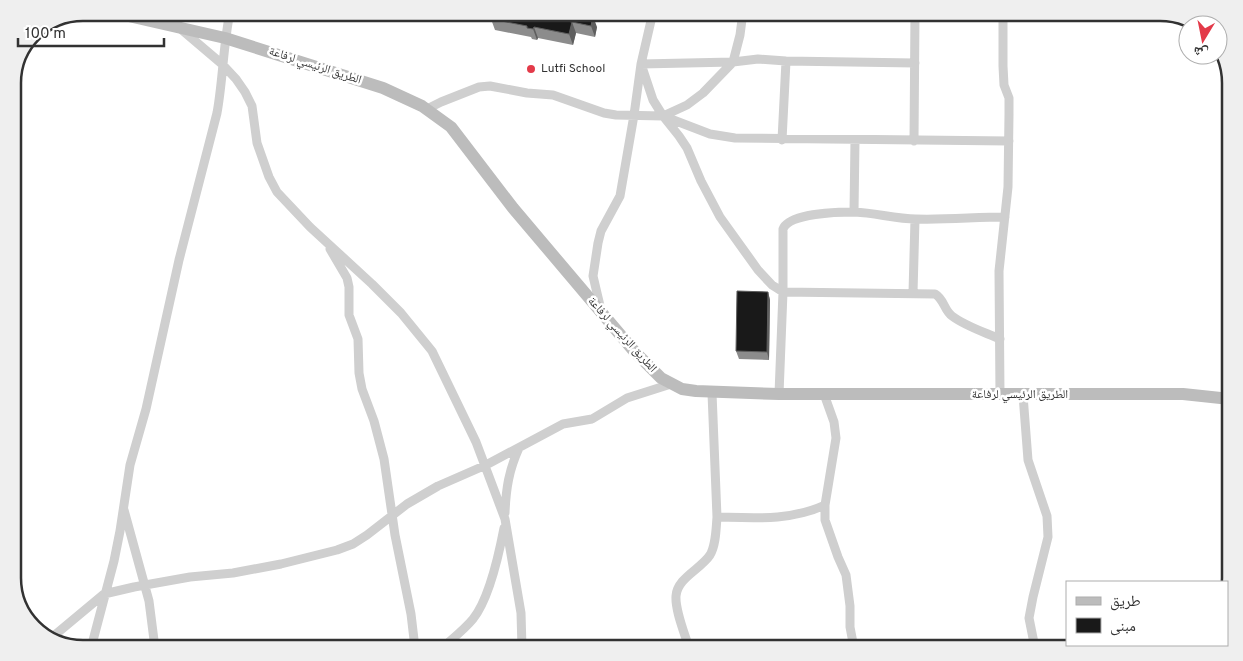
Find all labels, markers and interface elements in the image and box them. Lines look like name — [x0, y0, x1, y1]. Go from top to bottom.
scale bar — [18, 15, 164, 47]
north arrow — [1178, 15, 1228, 65]
text: 100 m — [25, 25, 66, 44]
text: ش — [1192, 42, 1210, 61]
street label: الطريق الرئيسي لرفاعة — [266, 44, 363, 90]
place label: Lutfi School — [541, 61, 605, 77]
marker: Lutfi School — [525, 63, 537, 75]
street label: الطريق الرئيسي لرفاعة — [583, 294, 660, 377]
street label: الطريق الرئيسي لرفاعة — [972, 387, 1068, 404]
legend — [1066, 581, 1228, 646]
text: طريق — [1110, 593, 1141, 612]
text: مبنى — [1110, 618, 1136, 637]

